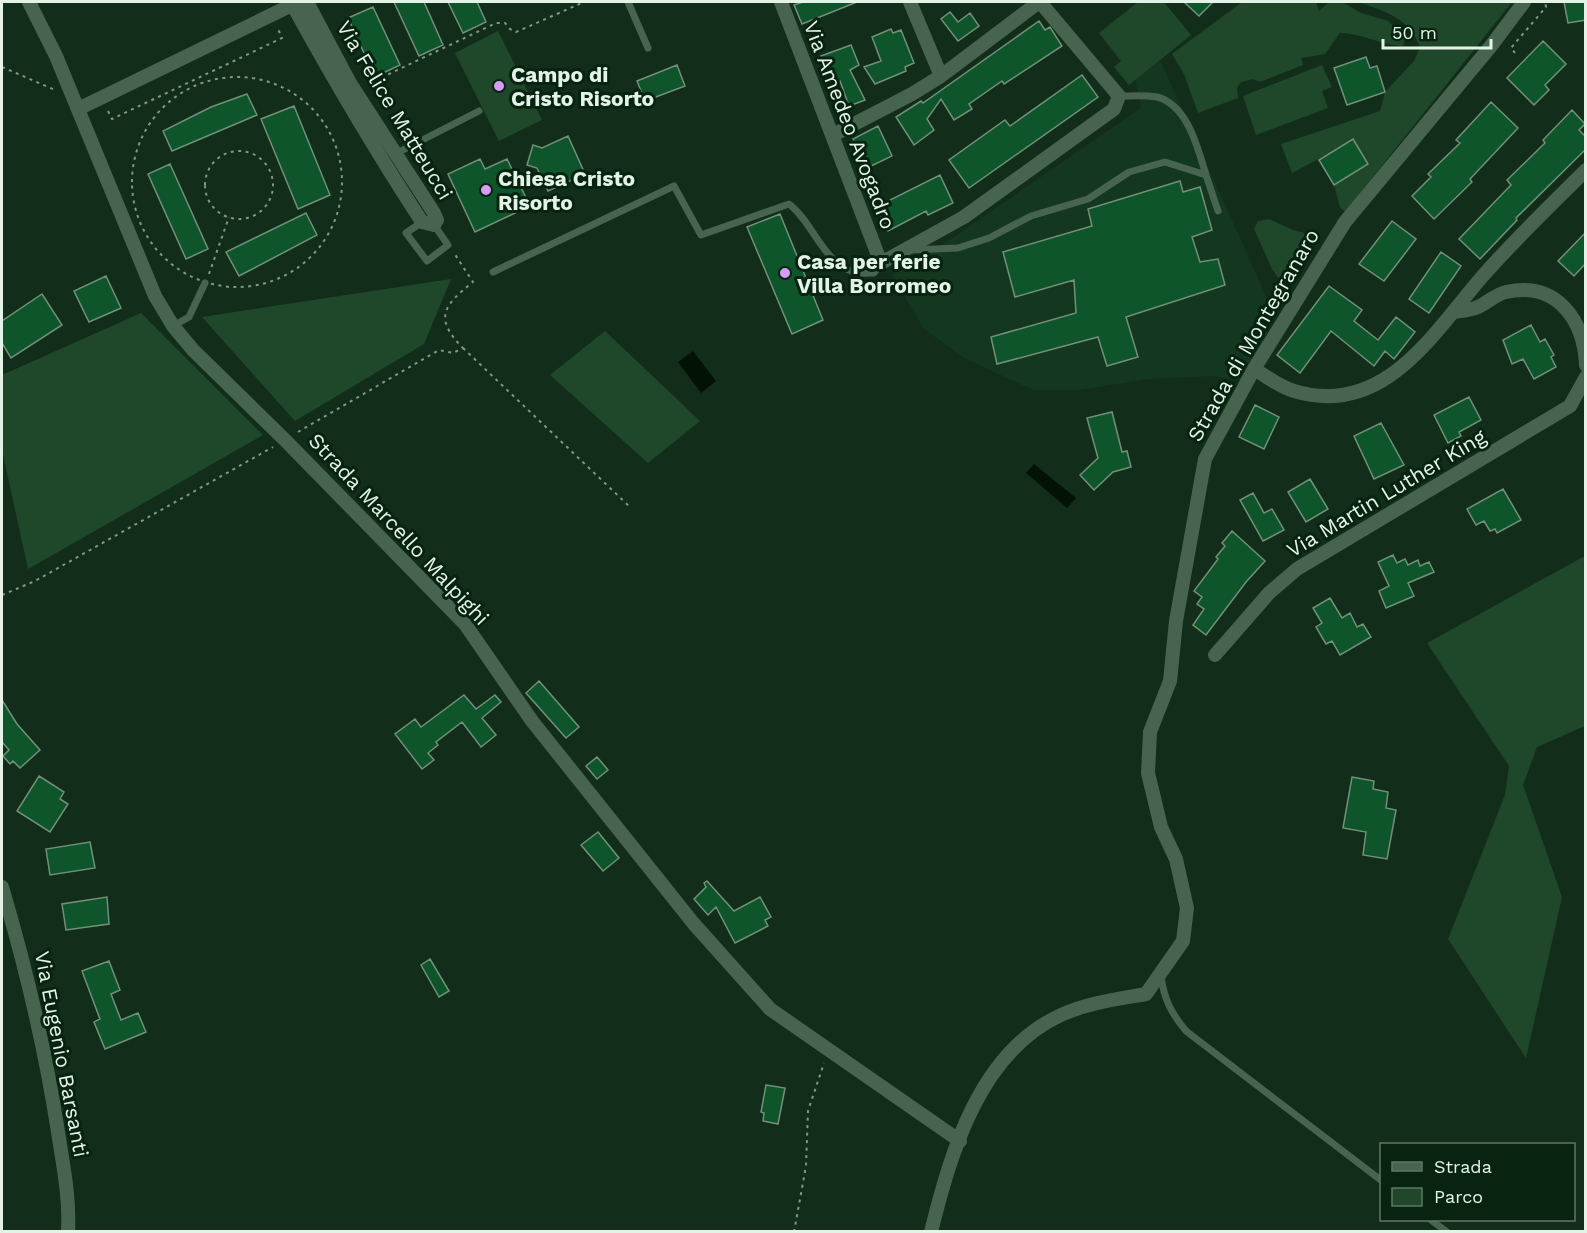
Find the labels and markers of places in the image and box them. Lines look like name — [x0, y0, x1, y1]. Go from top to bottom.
place label: Campo di Cristo Risorto — [511, 62, 654, 111]
marker: Campo di Cristo Risorto — [492, 79, 506, 93]
place label: Chiesa Cristo Risorto — [498, 166, 635, 215]
marker: Chiesa Cristo Risorto — [479, 183, 493, 197]
place label: Casa per ferie Villa Borromeo — [797, 249, 951, 298]
marker: Casa per ferie Villa Borromeo — [778, 266, 792, 280]

